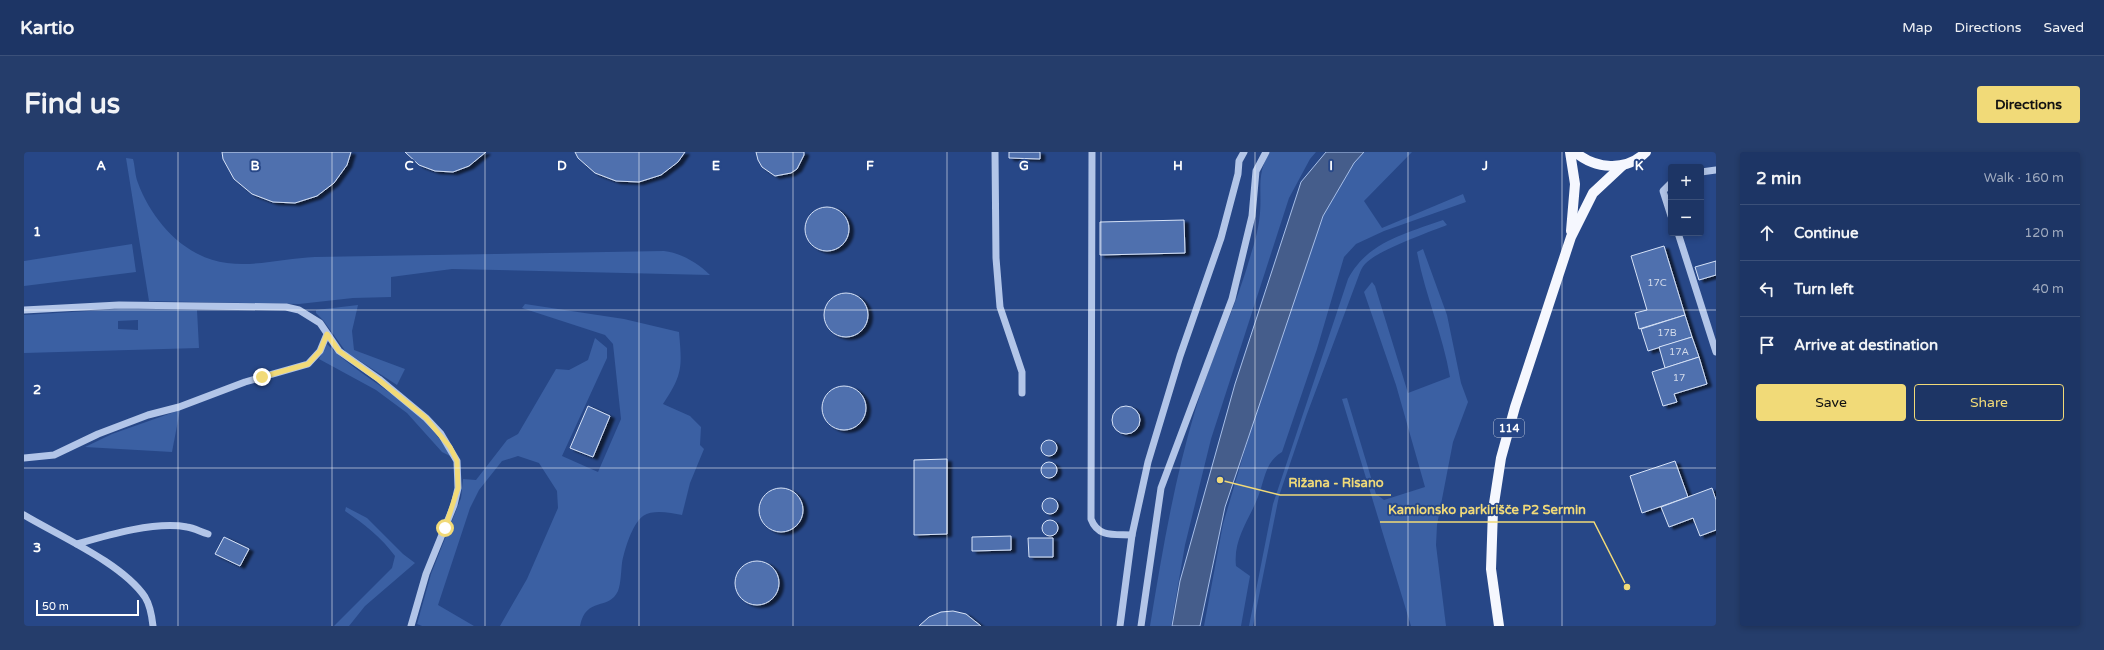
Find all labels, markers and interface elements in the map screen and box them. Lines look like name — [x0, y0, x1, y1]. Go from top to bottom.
text: Kartio — [20, 17, 74, 39]
text: Map — [1902, 19, 1933, 36]
text: Directions — [1955, 19, 2022, 36]
text: Saved — [2044, 19, 2084, 36]
button: Directions — [1977, 86, 2080, 123]
text: Find us — [24, 87, 120, 121]
text: A — [96, 158, 106, 174]
text: B — [250, 158, 260, 174]
text: C — [404, 158, 414, 174]
text: D — [557, 158, 567, 174]
text: E — [712, 158, 720, 174]
text: F — [866, 158, 874, 174]
text: G — [1019, 158, 1029, 174]
text: H — [1173, 158, 1183, 174]
text: I — [1329, 158, 1333, 174]
text: J — [1481, 158, 1488, 174]
text: K — [1635, 158, 1644, 174]
map controls — [1668, 164, 1704, 236]
button: + — [1668, 164, 1704, 200]
text: 2 min — [1756, 168, 1801, 189]
text: Walk · 160 m — [1984, 170, 2064, 186]
button: − — [1668, 200, 1704, 236]
icon: ahead — [1756, 222, 1778, 244]
text: 1 — [33, 224, 41, 240]
text: Continue — [1794, 224, 1858, 242]
text: 120 m — [2024, 225, 2064, 241]
house number: 17C — [1647, 277, 1667, 289]
icon: left — [1756, 278, 1778, 300]
text: Turn left — [1794, 280, 1854, 298]
text: 40 m — [2032, 281, 2064, 297]
house number: 17B — [1657, 327, 1677, 339]
icon: arrive — [1756, 334, 1778, 356]
text: Arrive at destination — [1794, 336, 1938, 354]
house number: 17A — [1669, 346, 1689, 358]
route end — [253, 368, 271, 386]
house number: 17 — [1673, 372, 1685, 384]
text: 2 — [33, 382, 41, 398]
button: Save — [1756, 384, 1906, 421]
button: Share — [1914, 384, 2064, 421]
road number: 114 — [1494, 419, 1524, 437]
callout: Rižana - Risano — [1280, 470, 1391, 495]
text: Rižana - Risano — [1288, 475, 1384, 491]
callout: Kamionsko parkirišče P2 Sermin — [1380, 497, 1594, 522]
text: Kamionsko parkirišče P2 Sermin — [1388, 502, 1586, 518]
route start — [436, 519, 454, 537]
text: 3 — [33, 540, 41, 556]
scale bar — [36, 598, 139, 617]
text: 50 m — [42, 600, 69, 613]

